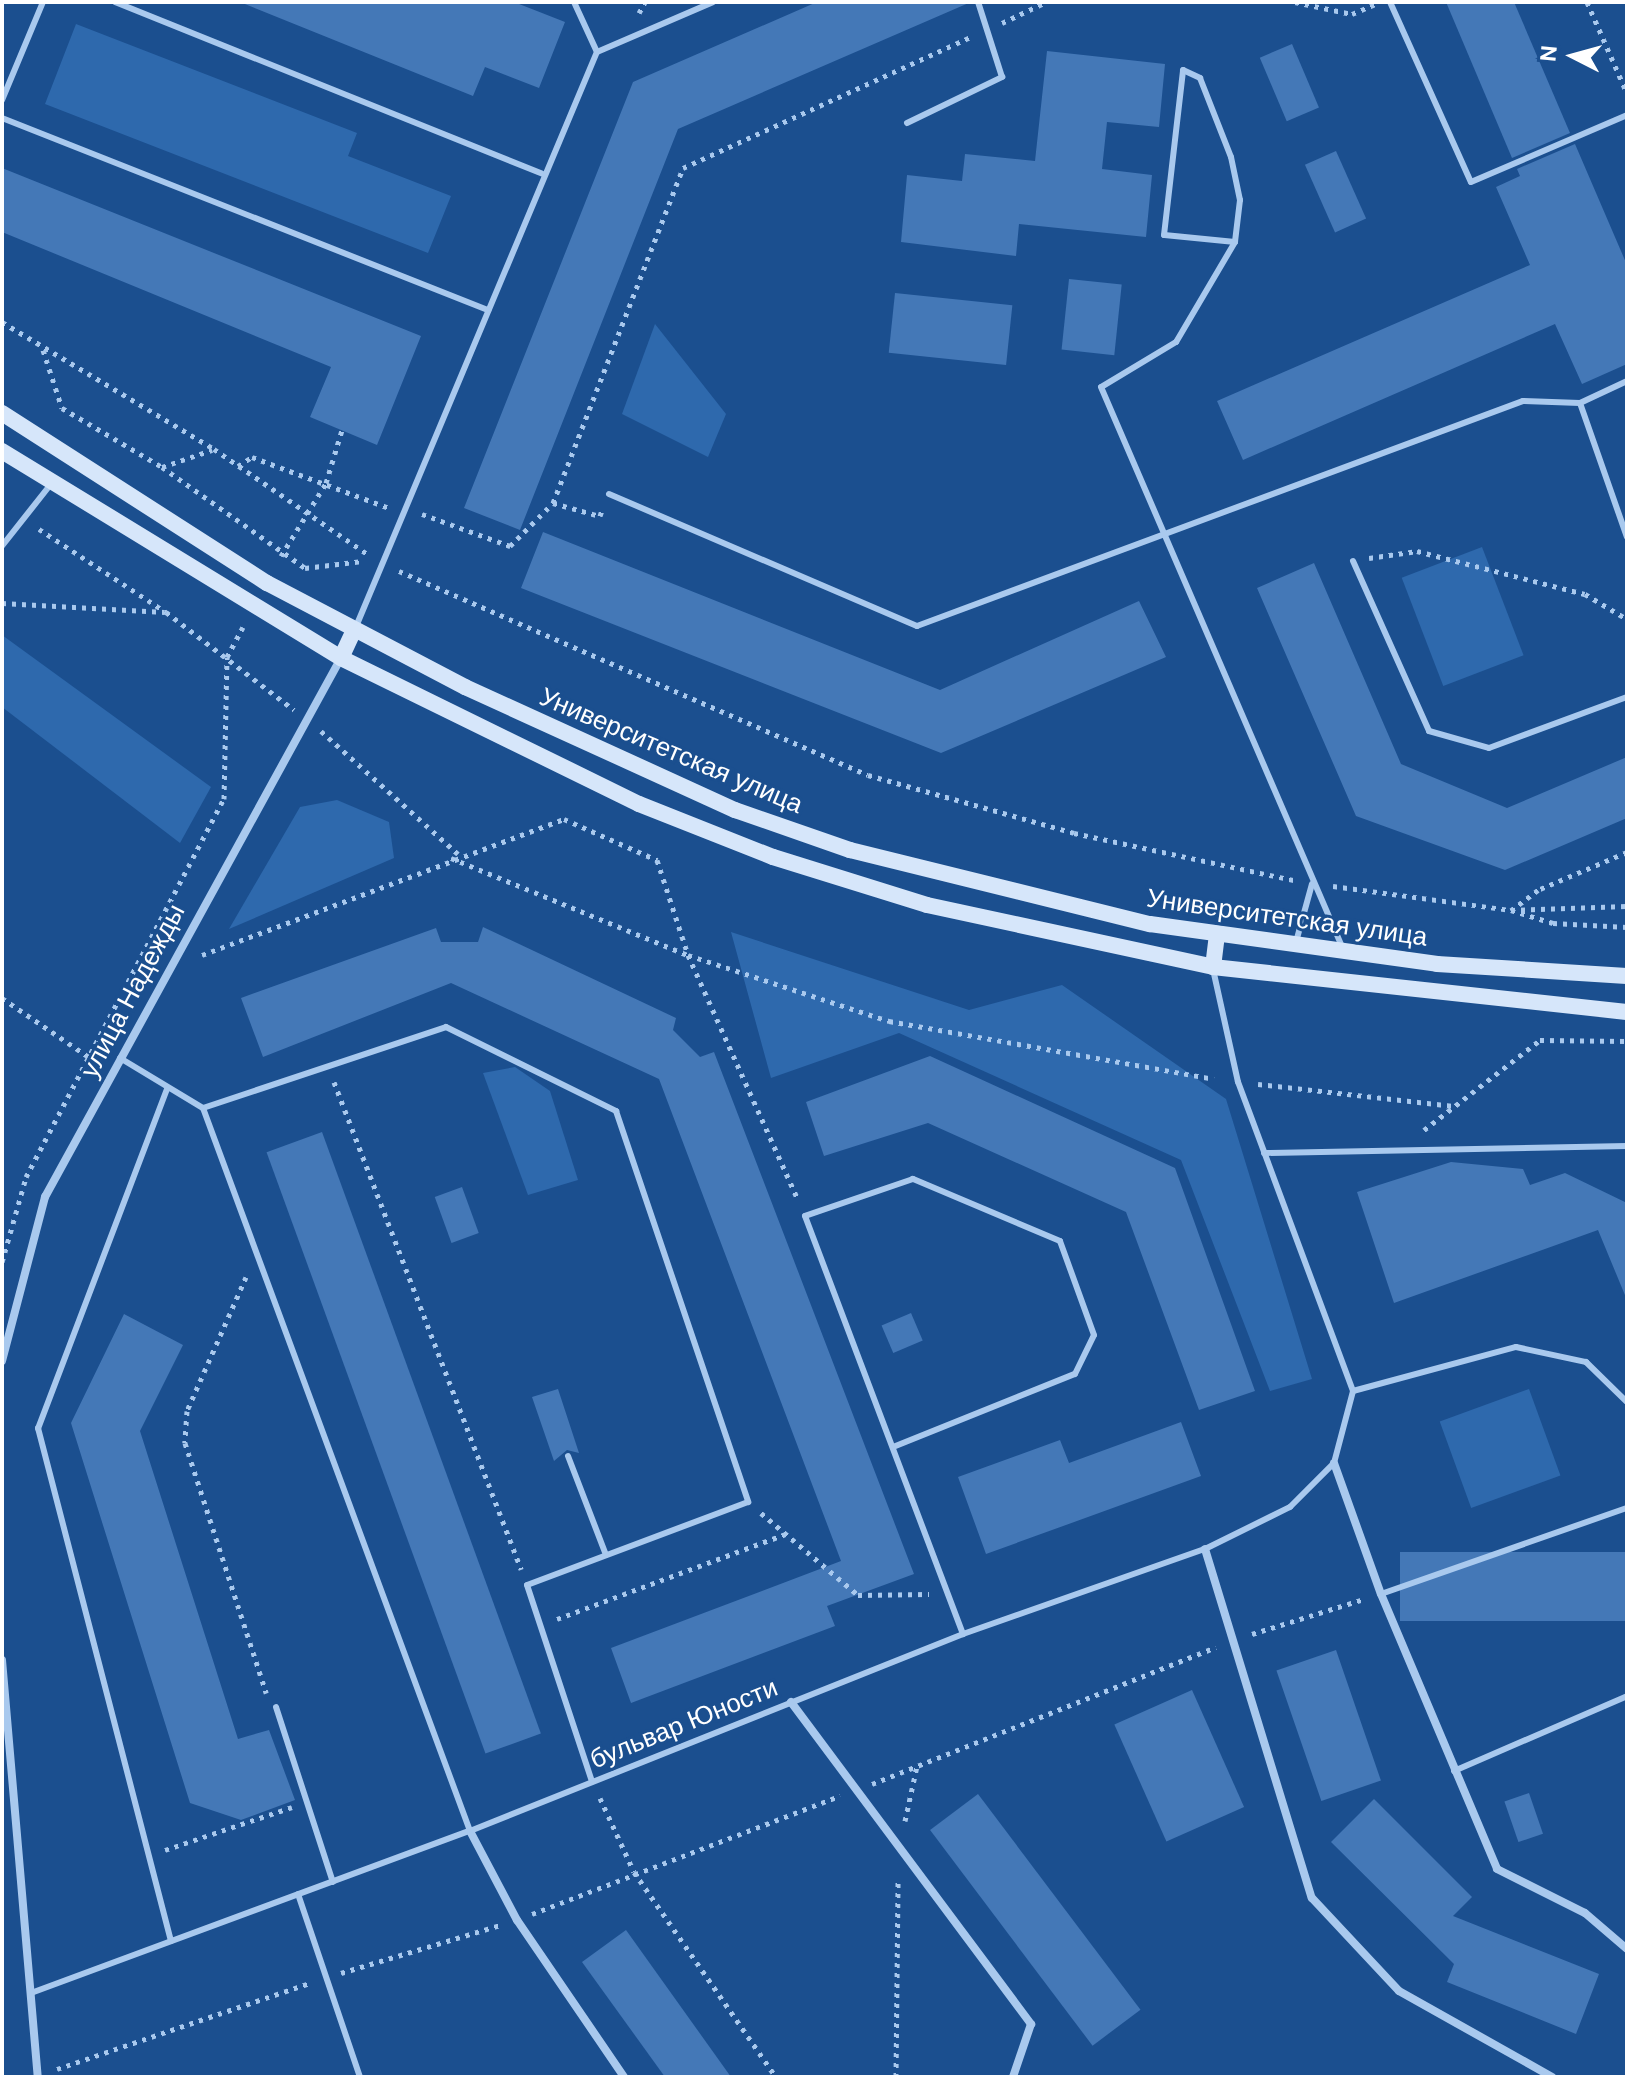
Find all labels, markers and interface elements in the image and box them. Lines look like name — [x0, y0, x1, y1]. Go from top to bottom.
north arrow — [1533, 16, 1613, 96]
text: N — [1533, 44, 1564, 63]
street label: Университетская улица — [535, 681, 807, 821]
street label: Университетская улица — [1145, 883, 1429, 953]
street label: улица Надежды — [74, 899, 192, 1083]
street label: бульвар Юности — [586, 1672, 782, 1776]

